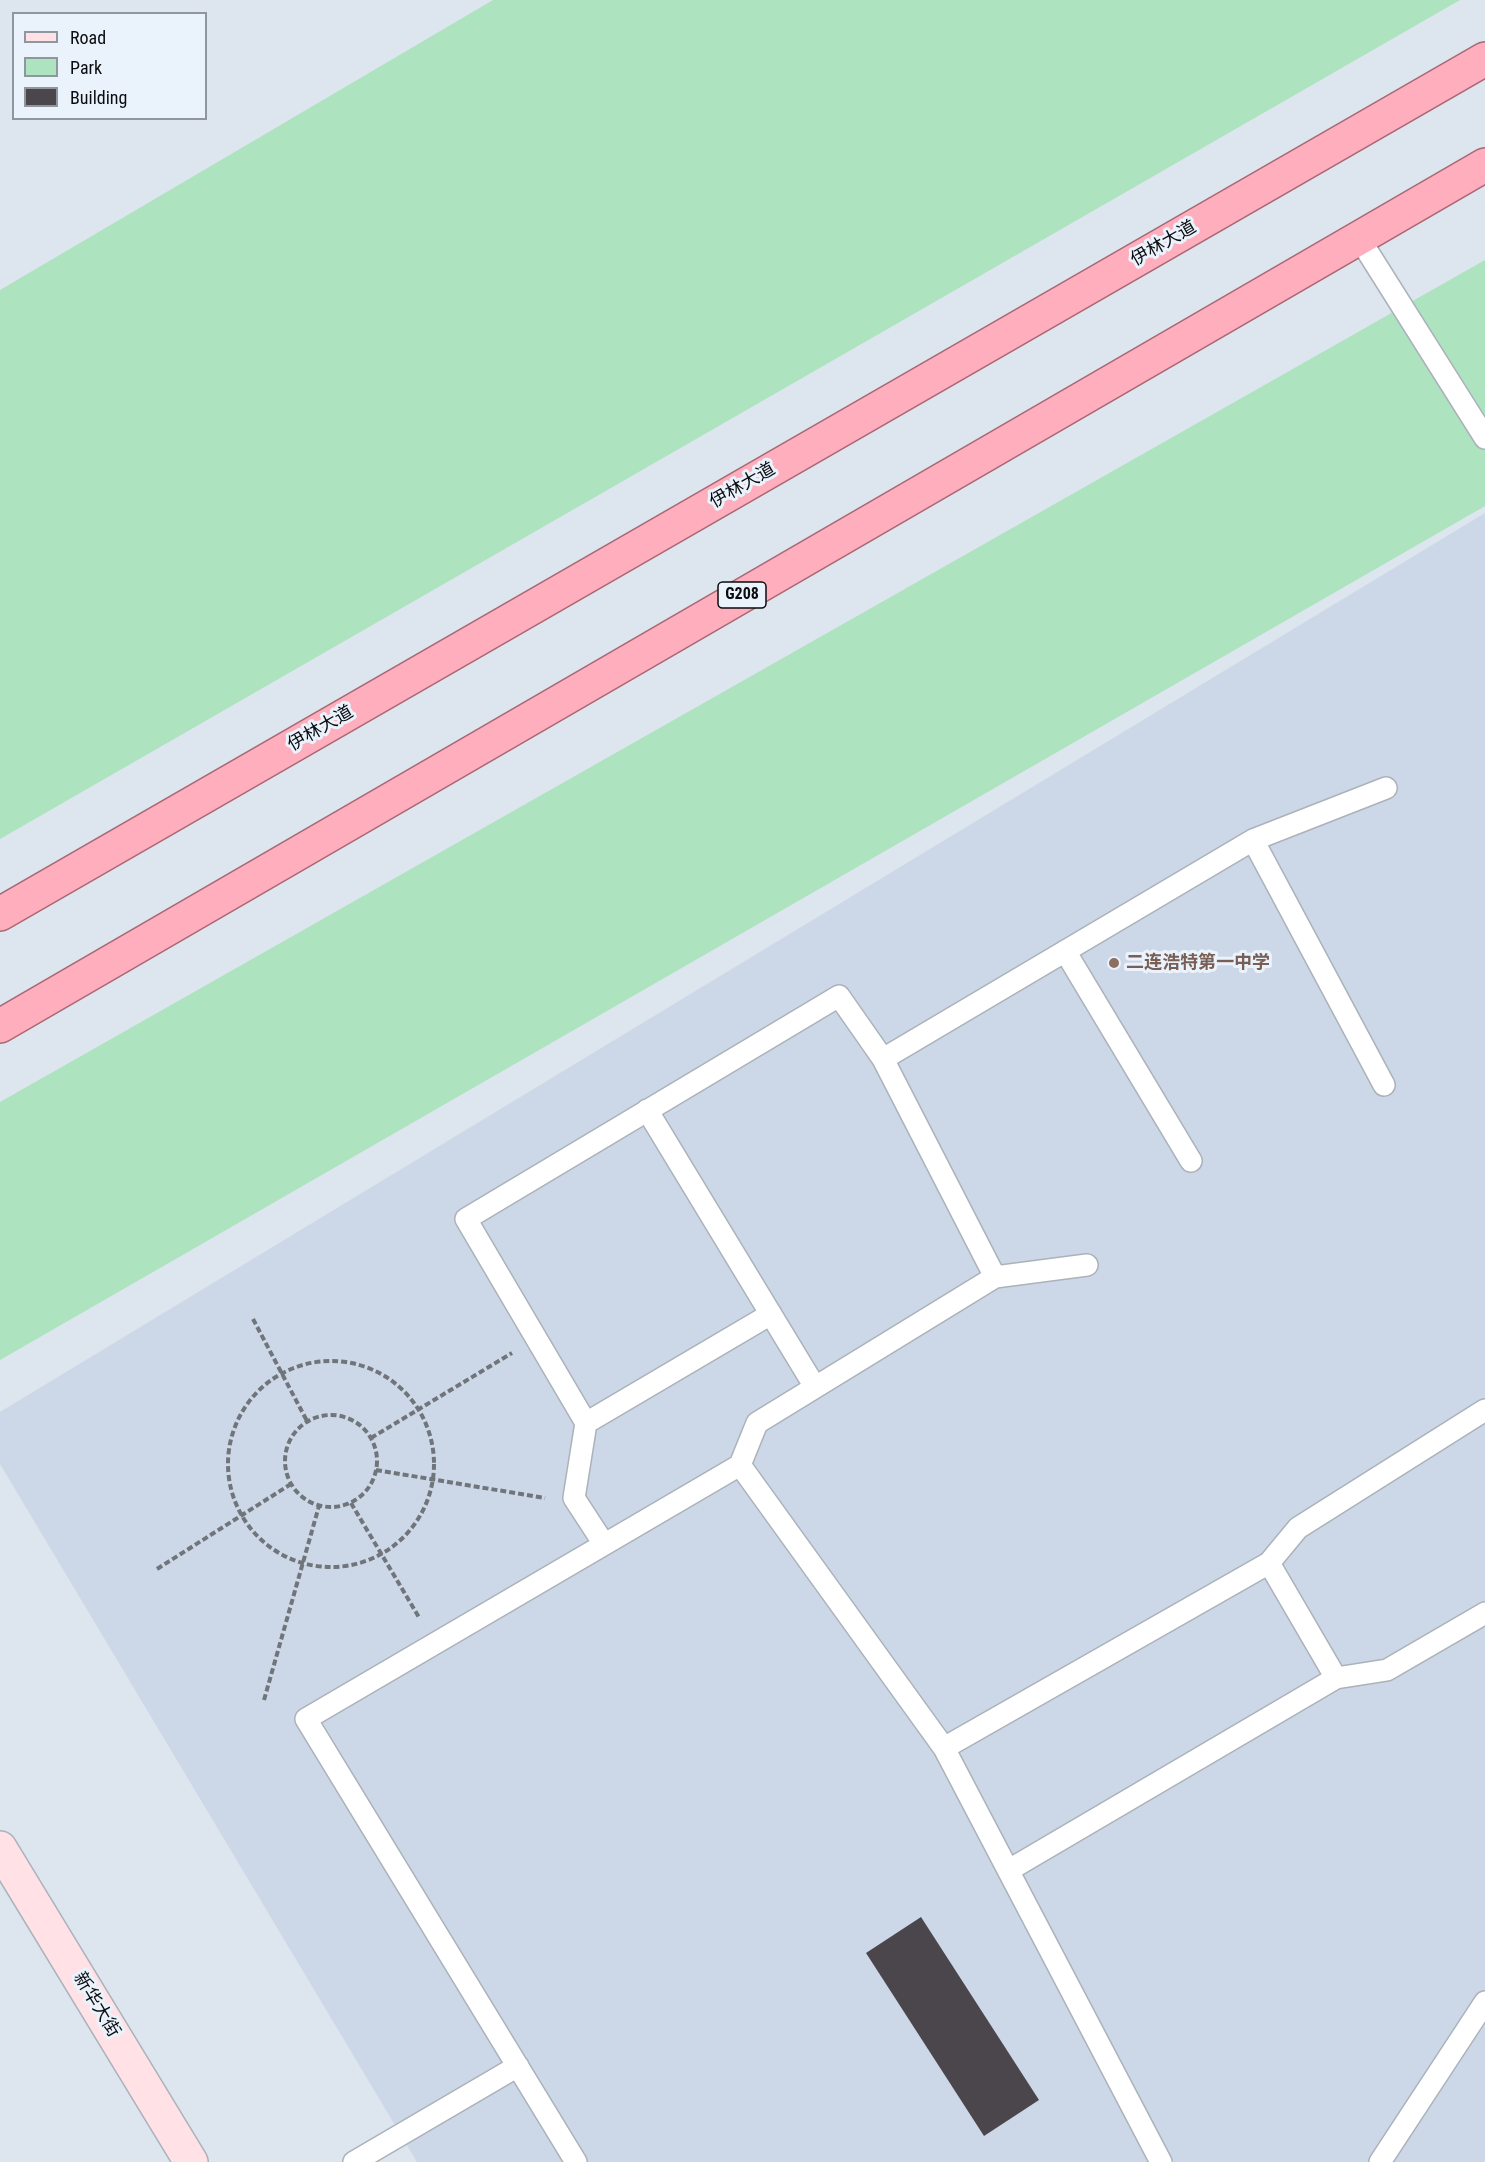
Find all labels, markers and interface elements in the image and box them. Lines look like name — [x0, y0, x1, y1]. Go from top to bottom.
legend — [12, 12, 207, 120]
text: Road — [70, 27, 106, 48]
text: Park — [70, 57, 102, 78]
text: Building — [70, 87, 127, 108]
street label: 伊林大道 — [1127, 217, 1201, 271]
street label: 伊林大道 — [706, 459, 780, 513]
road number: G208 — [718, 582, 766, 608]
street label: 伊林大道 — [284, 702, 358, 756]
place label: 二连浩特第一中学 — [1126, 952, 1270, 974]
marker: 二连浩特第一中学 — [1107, 956, 1121, 970]
street label: 新华大街 — [68, 1969, 124, 2041]

